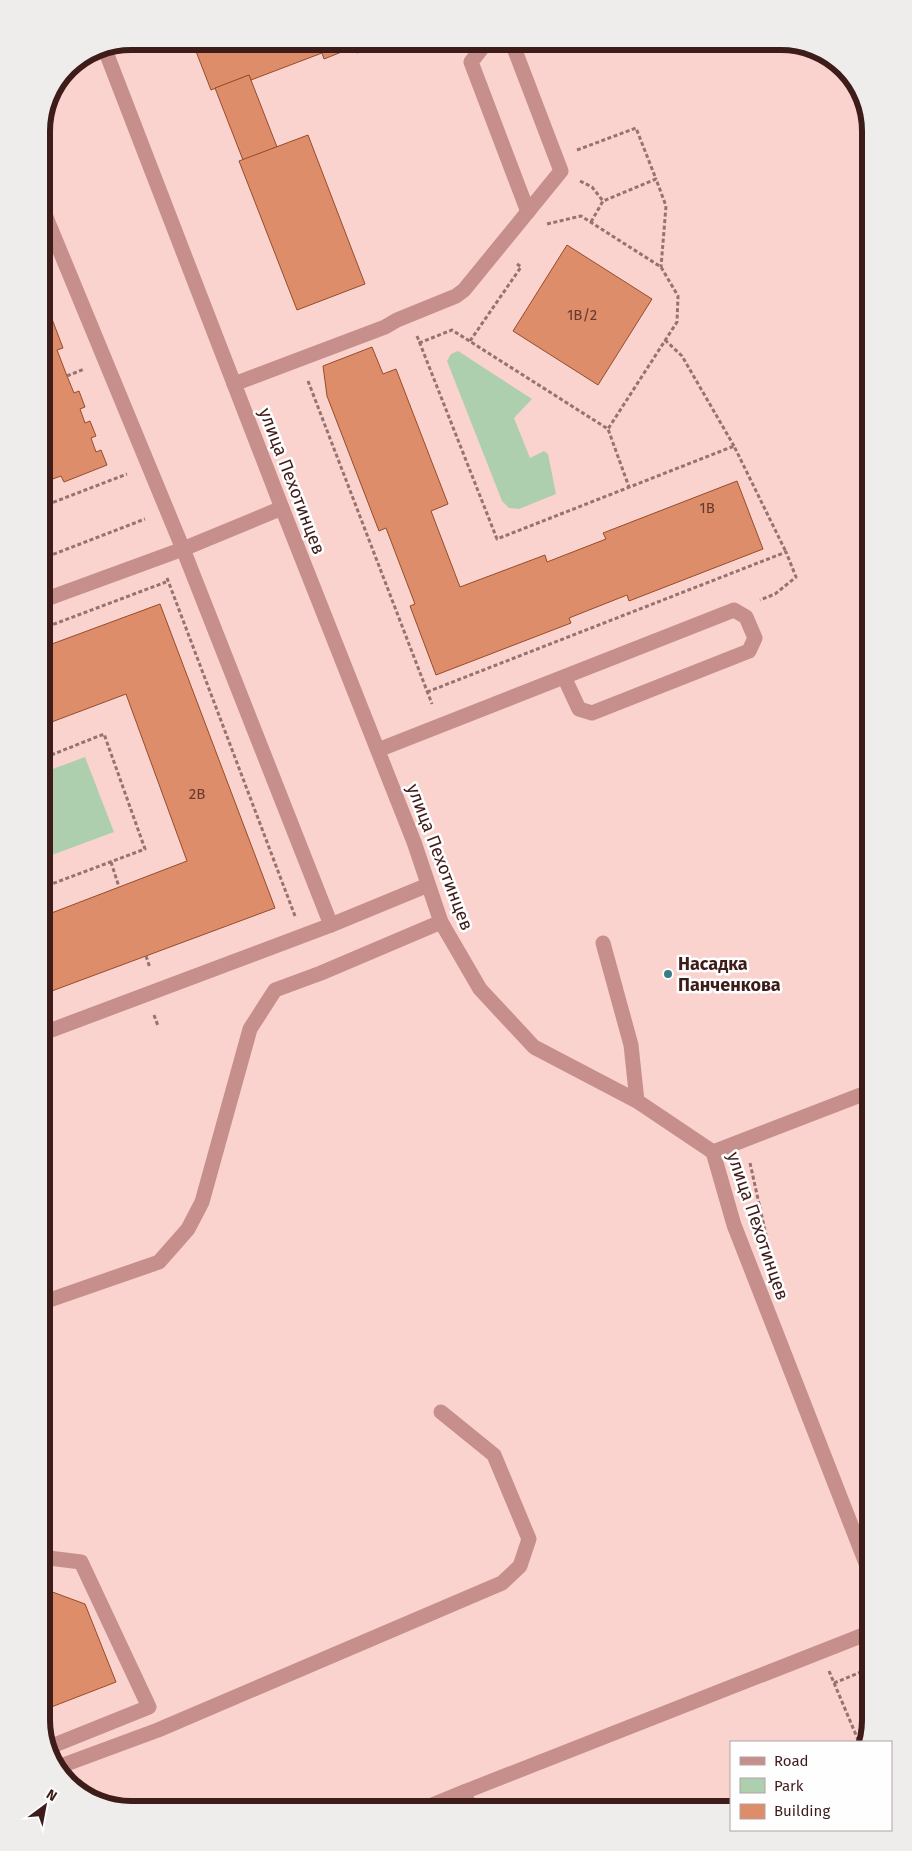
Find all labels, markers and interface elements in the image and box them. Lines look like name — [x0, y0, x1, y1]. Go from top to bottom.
house number: 1В/2 — [567, 306, 597, 324]
street label: улица Пехотинцев — [254, 405, 330, 557]
house number: 1В — [699, 499, 715, 517]
street label: улица Пехотинцев — [402, 781, 478, 933]
house number: 2В — [189, 785, 205, 803]
place label: Насадка Панченкова — [678, 953, 781, 996]
marker: Насадка Панченкова — [662, 968, 674, 980]
street label: улица Пехотинцев — [722, 1149, 794, 1303]
legend — [730, 1741, 892, 1831]
text: Road — [774, 1752, 809, 1770]
text: Park — [774, 1777, 804, 1795]
north arrow — [20, 1781, 70, 1831]
text: N — [43, 1786, 60, 1805]
text: Building — [774, 1802, 830, 1820]

